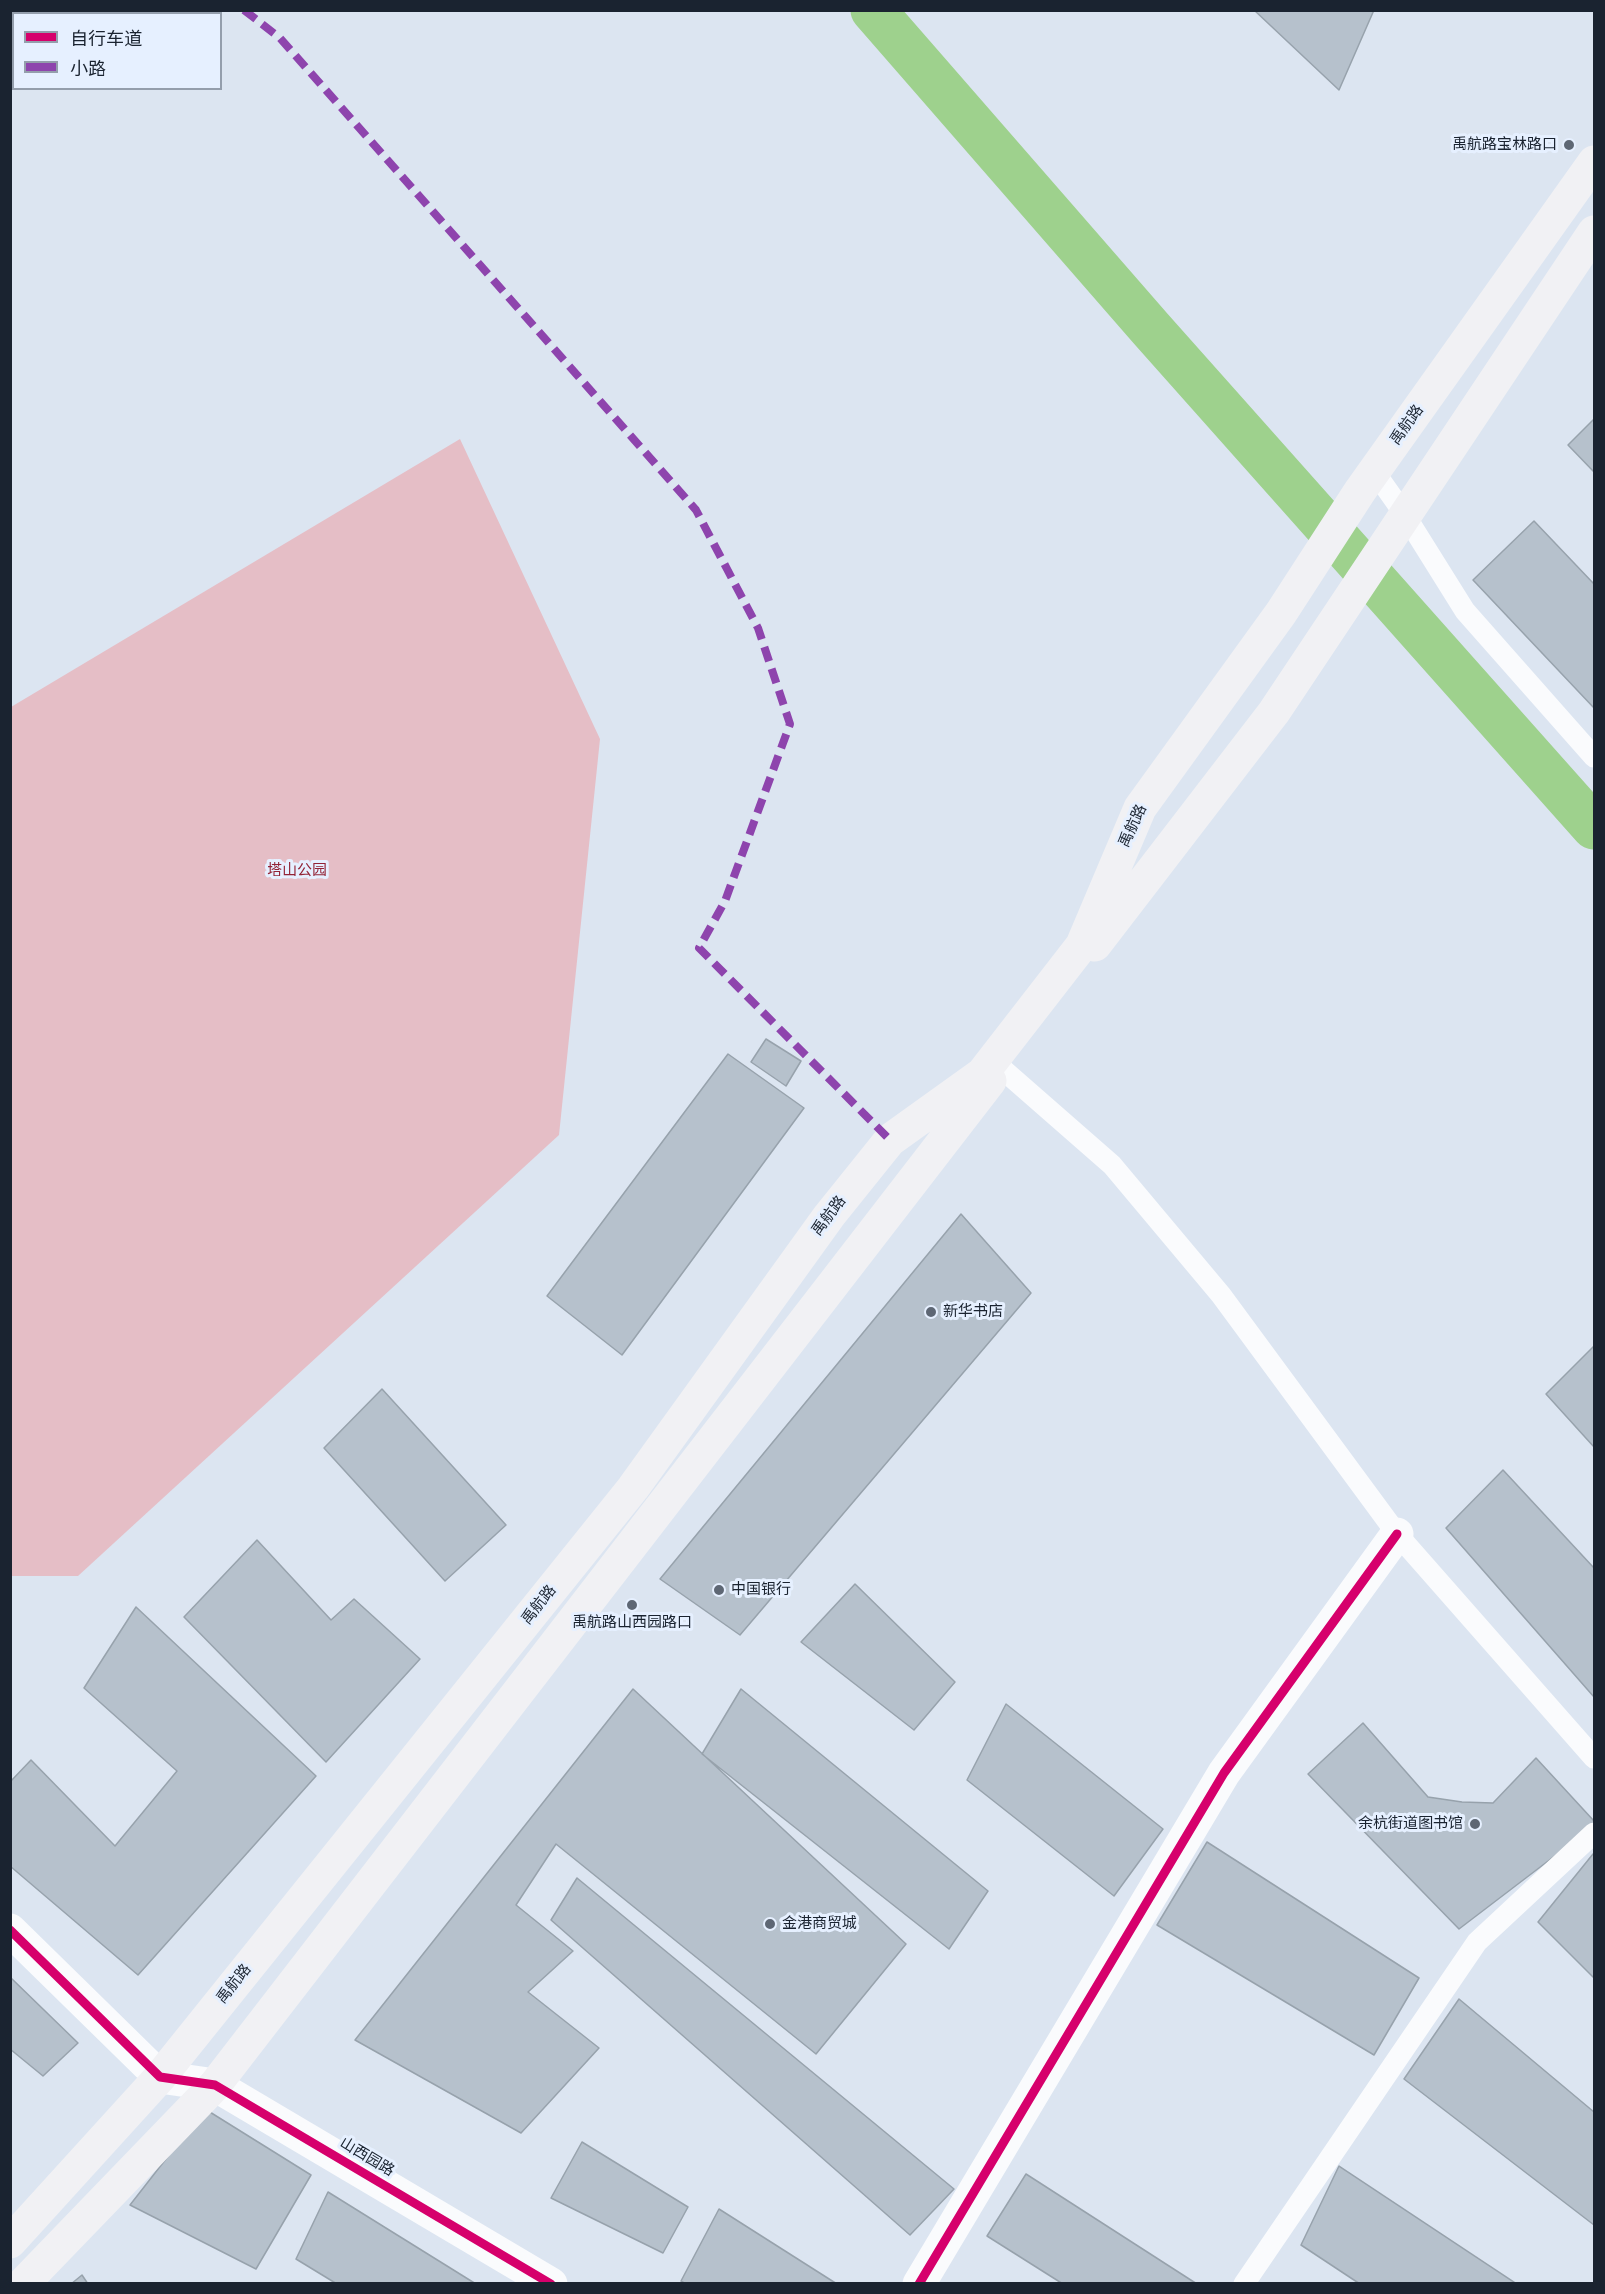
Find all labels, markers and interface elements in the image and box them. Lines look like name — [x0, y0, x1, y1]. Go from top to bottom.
legend — [12, 12, 222, 90]
text: 自行车道 — [70, 26, 142, 50]
text: 小路 — [70, 56, 106, 80]
place label: 禹航路宝林路口 — [1452, 136, 1557, 154]
marker: 禹航路宝林路口 — [1562, 138, 1576, 152]
street label: 禹航路 — [1386, 402, 1428, 448]
street label: 禹航路 — [1115, 802, 1151, 850]
park label: 塔山公园 — [267, 862, 327, 880]
street label: 禹航路 — [808, 1193, 850, 1239]
place label: 新华书店 — [943, 1303, 1003, 1321]
marker: 新华书店 — [924, 1305, 938, 1319]
place label: 中国银行 — [731, 1581, 791, 1599]
street label: 禹航路 — [518, 1582, 560, 1628]
marker: 中国银行 — [712, 1583, 726, 1597]
marker: 禹航路山西园路口 — [625, 1598, 639, 1612]
place label: 禹航路山西园路口 — [572, 1614, 692, 1632]
place label: 余杭街道图书馆 — [1358, 1815, 1463, 1833]
marker: 余杭街道图书馆 — [1468, 1817, 1482, 1831]
place label: 金港商贸城 — [782, 1915, 857, 1933]
marker: 金港商贸城 — [763, 1917, 777, 1931]
street label: 禹航路 — [213, 1961, 255, 2007]
street label: 山西园路 — [337, 2134, 397, 2180]

